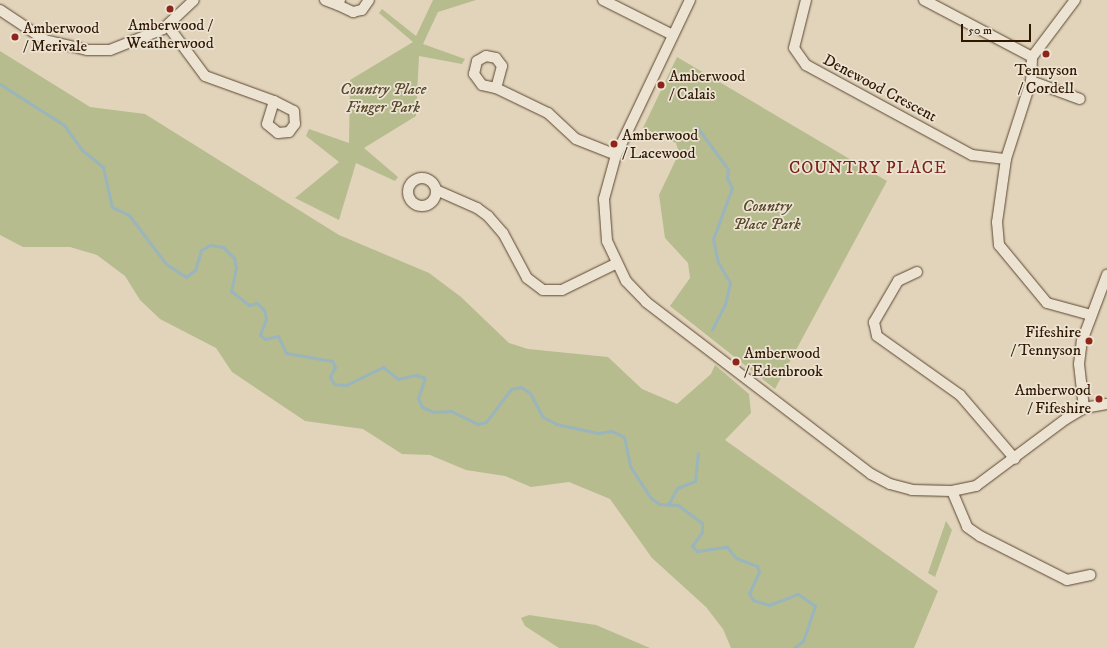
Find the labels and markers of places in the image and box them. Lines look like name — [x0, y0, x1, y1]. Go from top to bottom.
marker: Amberwood / Weatherwood — [165, 4, 175, 14]
place label: Amberwood / Weatherwood — [126, 15, 214, 53]
place label: Amberwood / Merivale — [23, 18, 99, 56]
marker: Amberwood / Merivale — [10, 32, 20, 42]
marker: Tennyson / Cordell — [1041, 49, 1051, 59]
place label: Tennyson / Cordell — [1015, 60, 1077, 98]
place label: Amberwood / Calais — [669, 66, 745, 104]
marker: Amberwood / Calais — [656, 80, 666, 90]
place label: Amberwood / Lacewood — [622, 125, 698, 163]
marker: Amberwood / Lacewood — [609, 139, 619, 149]
place label: Fifeshire / Tennyson — [1010, 322, 1081, 360]
marker: Fifeshire / Tennyson — [1084, 336, 1094, 346]
place label: Amberwood / Edenbrook — [744, 343, 823, 381]
marker: Amberwood / Edenbrook — [731, 357, 741, 367]
place label: Amberwood / Fifeshire — [1015, 380, 1091, 418]
marker: Amberwood / Fifeshire — [1094, 394, 1104, 404]

